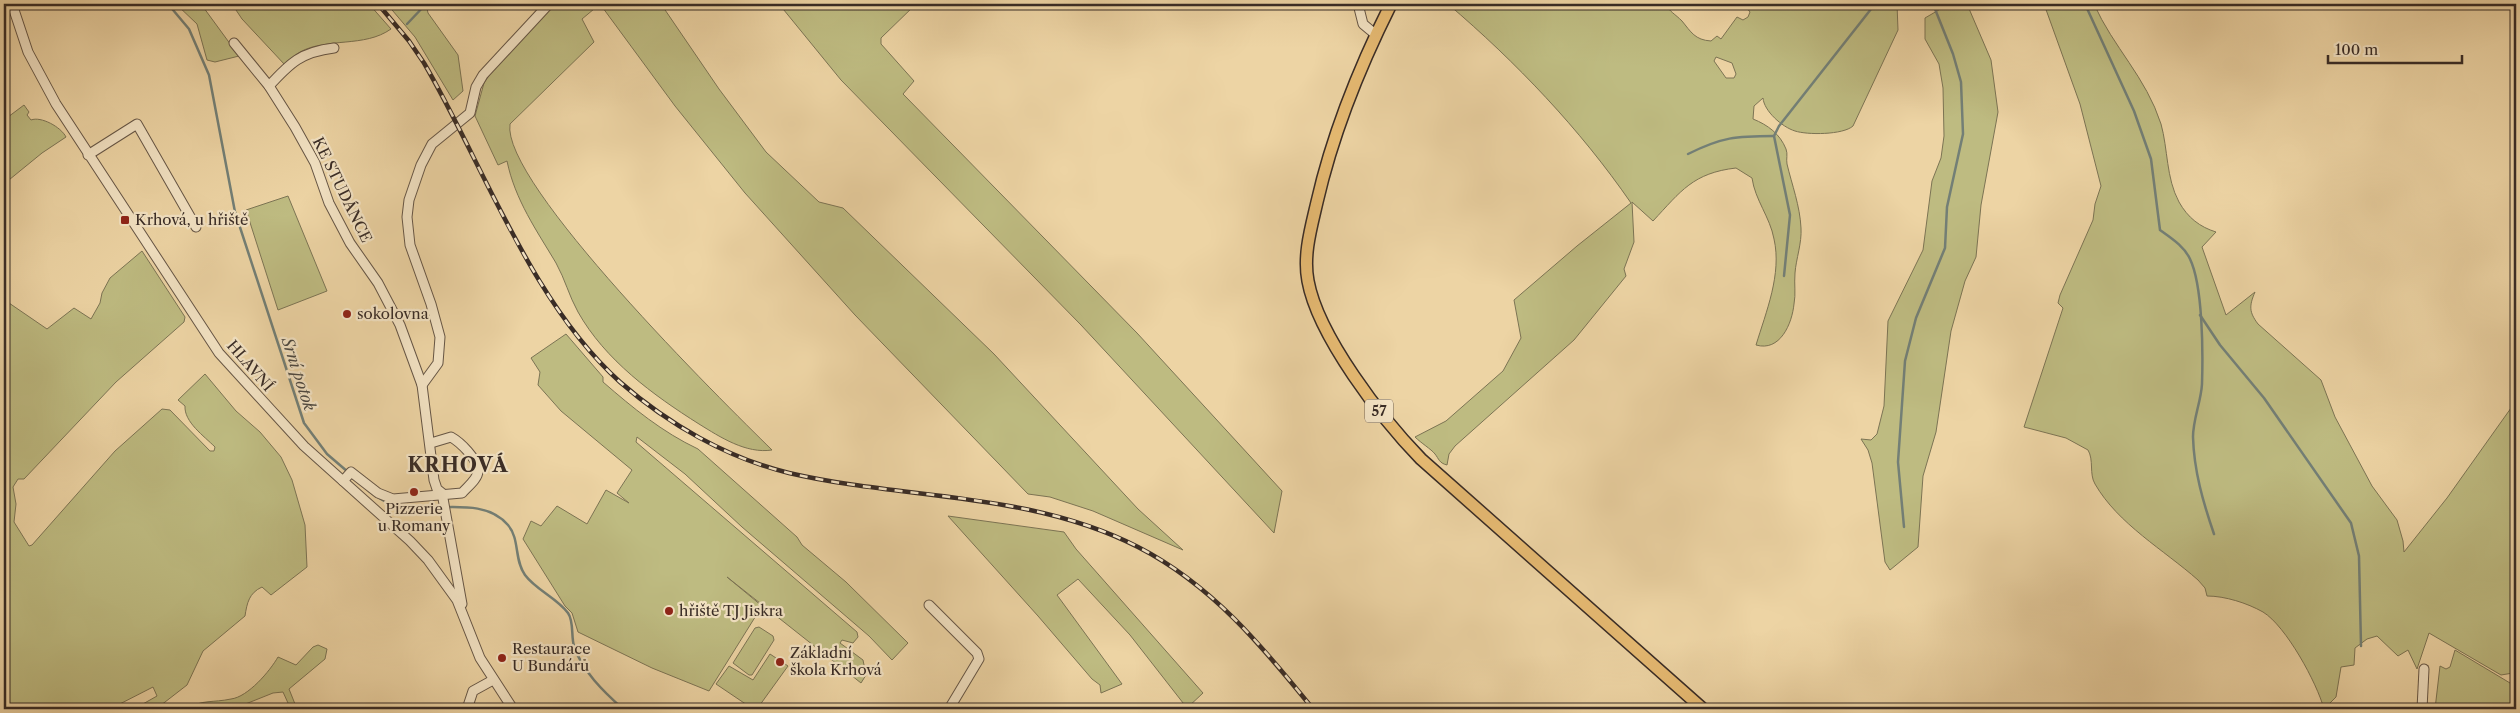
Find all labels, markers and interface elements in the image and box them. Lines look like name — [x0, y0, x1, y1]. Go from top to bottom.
scale bar — [2328, 32, 2461, 64]
text: 100 m — [2335, 40, 2378, 59]
street label: KE STUDÁNCE — [309, 134, 376, 246]
place label: Krhová, u hřiště — [135, 210, 248, 229]
marker: Krhová, u hřiště — [119, 214, 131, 226]
place label: sokolovna — [357, 304, 429, 323]
marker: sokolovna — [341, 308, 353, 320]
water label: Srní potok — [277, 334, 320, 414]
street label: HLAVNÍ — [223, 336, 278, 395]
road number: 57 — [1365, 400, 1393, 422]
district label: KRHOVÁ — [407, 452, 509, 477]
marker: Pizzerie u Romany — [408, 486, 420, 498]
place label: Pizzerie u Romany — [378, 499, 451, 535]
place label: hřiště TJ Jiskra — [679, 601, 783, 620]
marker: hřiště TJ Jiskra — [663, 605, 675, 617]
place label: Restaurace U Bundárů — [512, 639, 591, 675]
place label: Základní škola Krhová — [790, 643, 882, 679]
marker: Restaurace U Bundárů — [496, 652, 508, 664]
marker: Základní škola Krhová — [774, 656, 786, 668]

